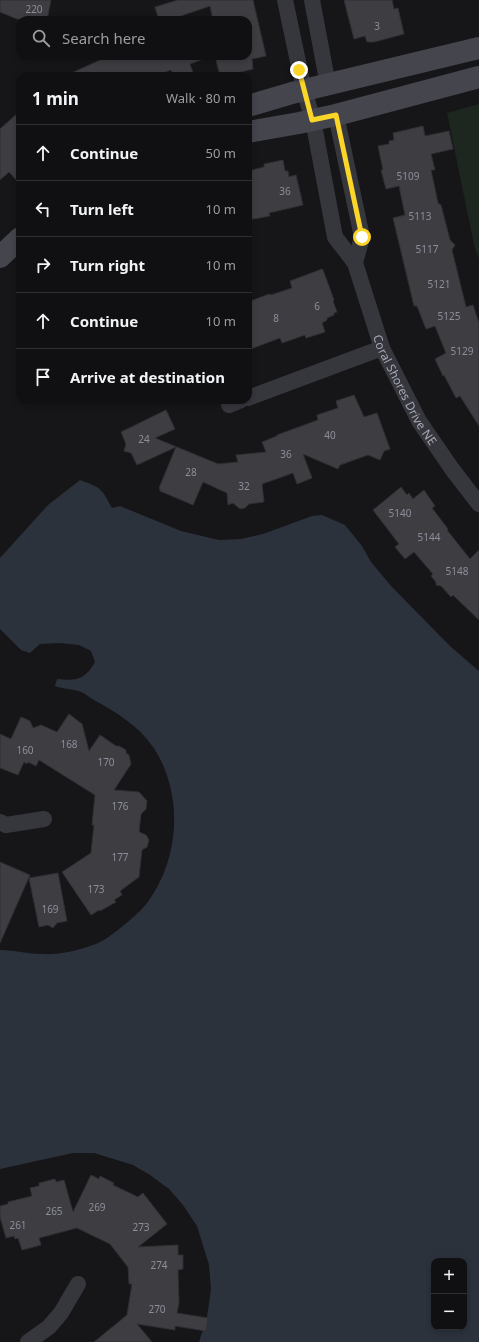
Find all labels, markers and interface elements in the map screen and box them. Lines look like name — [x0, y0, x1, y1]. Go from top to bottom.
house number: 220 — [25, 2, 43, 16]
search box — [16, 16, 252, 60]
house number: 3 — [374, 19, 380, 33]
icon: search — [30, 27, 52, 49]
text: Search here — [62, 28, 145, 48]
route end — [290, 61, 308, 79]
text: 1 min — [32, 87, 79, 110]
text: Walk · 80 m — [166, 89, 236, 107]
icon: ahead — [32, 142, 54, 164]
text: Continue — [70, 143, 138, 163]
text: 50 m — [206, 144, 236, 162]
house number: 5109 — [397, 169, 420, 183]
house number: 36 — [279, 184, 291, 198]
icon: left — [32, 198, 54, 220]
text: Turn left — [70, 199, 134, 219]
text: 10 m — [206, 200, 236, 218]
house number: 5113 — [409, 209, 432, 223]
route start — [353, 228, 371, 246]
house number: 5117 — [416, 242, 439, 256]
icon: right — [32, 254, 54, 276]
text: Turn right — [70, 255, 145, 275]
text: 10 m — [206, 256, 236, 274]
house number: 5121 — [428, 277, 450, 291]
house number: 6 — [314, 299, 320, 313]
house number: 5125 — [438, 309, 461, 323]
icon: ahead — [32, 310, 54, 332]
text: Continue — [70, 311, 138, 331]
house number: 8 — [273, 311, 279, 325]
text: 10 m — [206, 312, 236, 330]
street label: Coral Shores Drive NE — [370, 332, 441, 448]
house number: 5129 — [451, 344, 474, 358]
icon: arrive — [32, 366, 54, 388]
text: Arrive at destination — [70, 367, 225, 387]
house number: 40 — [324, 428, 336, 442]
house number: 24 — [138, 432, 150, 446]
house number: 36 — [280, 447, 292, 461]
house number: 28 — [185, 465, 197, 479]
house number: 32 — [238, 479, 250, 493]
house number: 5140 — [389, 506, 412, 520]
house number: 5144 — [418, 530, 441, 544]
house number: 5148 — [446, 564, 469, 578]
house number: 168 — [60, 737, 78, 751]
house number: 160 — [16, 743, 34, 757]
house number: 170 — [97, 755, 115, 769]
house number: 176 — [111, 799, 129, 813]
house number: 177 — [111, 850, 129, 864]
house number: 173 — [87, 882, 105, 896]
house number: 169 — [41, 902, 59, 916]
house number: 269 — [88, 1200, 106, 1214]
house number: 265 — [45, 1204, 63, 1218]
house number: 261 — [9, 1218, 27, 1232]
house number: 273 — [132, 1220, 150, 1234]
house number: 274 — [150, 1258, 168, 1272]
map controls — [431, 1258, 467, 1330]
button: + — [431, 1258, 467, 1294]
button: − — [431, 1294, 467, 1330]
house number: 270 — [148, 1302, 166, 1316]

